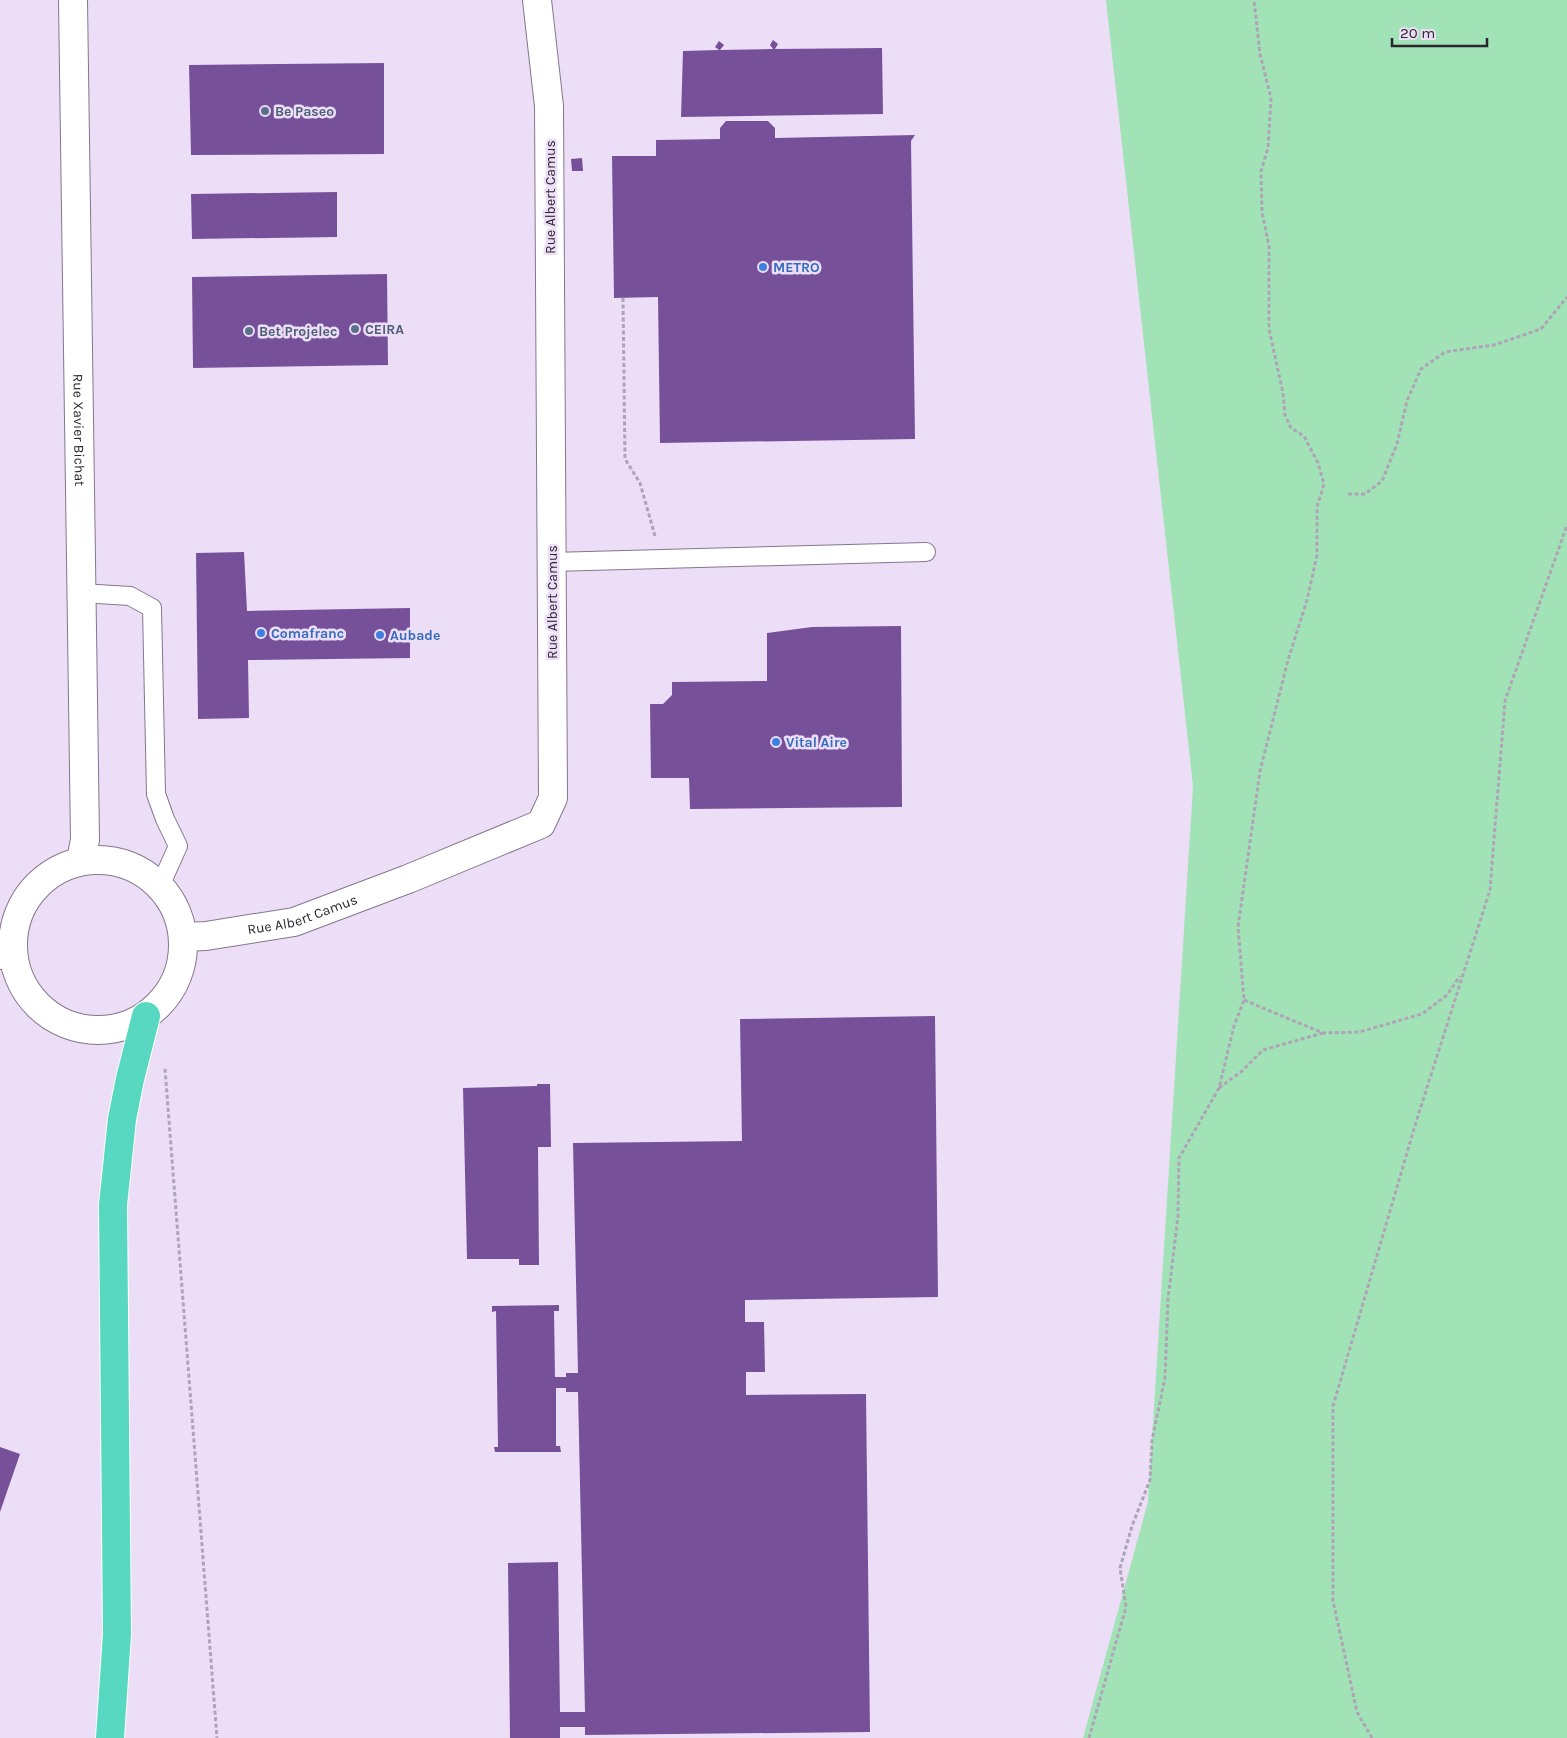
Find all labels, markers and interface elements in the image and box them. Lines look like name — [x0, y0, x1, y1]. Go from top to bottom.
scale bar — [1392, 15, 1487, 47]
text: 20 m — [1400, 24, 1435, 42]
place label: Be Paseo — [275, 103, 334, 120]
marker: Be Paseo — [259, 105, 271, 117]
street label: Rue Albert Camus — [542, 140, 559, 254]
place label: METRO — [773, 259, 819, 276]
marker: METRO — [757, 261, 769, 273]
place label: CEIRA — [365, 321, 404, 338]
place label: Bet Projelec — [259, 323, 337, 340]
marker: CEIRA — [349, 323, 361, 335]
marker: Bet Projelec — [243, 325, 255, 337]
street label: Rue Xavier Bichat — [69, 374, 88, 486]
street label: Rue Albert Camus — [544, 545, 561, 659]
place label: Comafranc — [271, 625, 344, 642]
marker: Comafranc — [255, 627, 267, 639]
place label: Aubade — [390, 627, 440, 644]
marker: Aubade — [374, 629, 386, 641]
place label: Vital Aire — [786, 734, 847, 751]
marker: Vital Aire — [770, 736, 782, 748]
street label: Rue Albert Camus — [246, 891, 360, 938]

